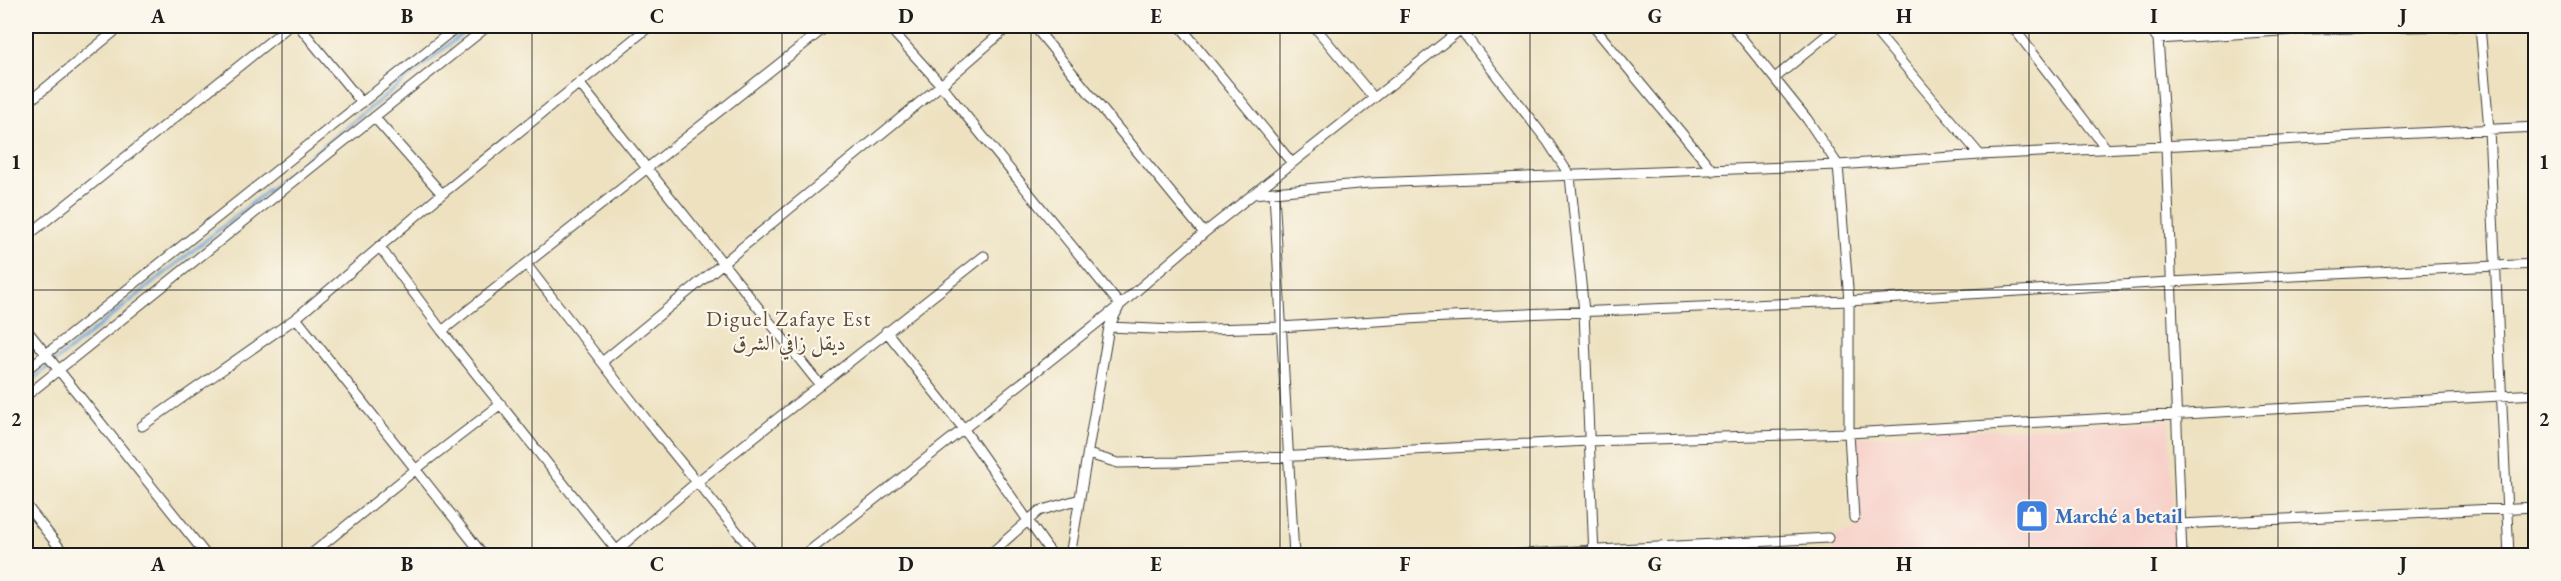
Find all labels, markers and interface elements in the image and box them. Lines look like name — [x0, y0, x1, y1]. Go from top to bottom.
text: A — [150, 3, 166, 29]
text: B — [401, 3, 413, 29]
text: C — [650, 3, 664, 29]
text: D — [898, 3, 914, 29]
text: E — [1150, 3, 1162, 29]
text: F — [1400, 3, 1411, 29]
text: G — [1648, 3, 1662, 29]
text: H — [1896, 3, 1912, 29]
text: I — [2150, 3, 2158, 29]
text: J — [2397, 3, 2407, 29]
text: 1 — [11, 149, 21, 175]
text: 1 — [2539, 149, 2549, 175]
district label: Diguel Zafaye Est ديقل زافي الشرق — [706, 305, 872, 360]
text: 2 — [11, 406, 22, 432]
text: 2 — [2539, 406, 2550, 432]
shop icon: Marché a betail — [2014, 498, 2050, 534]
place label: Marché a betail — [2055, 503, 2183, 529]
text: A — [150, 551, 166, 577]
text: B — [401, 551, 413, 577]
text: C — [650, 551, 664, 577]
text: D — [898, 551, 914, 577]
text: E — [1150, 551, 1162, 577]
text: F — [1400, 551, 1411, 577]
text: G — [1648, 551, 1662, 577]
text: H — [1896, 551, 1912, 577]
text: I — [2150, 551, 2158, 577]
text: J — [2397, 551, 2407, 577]

